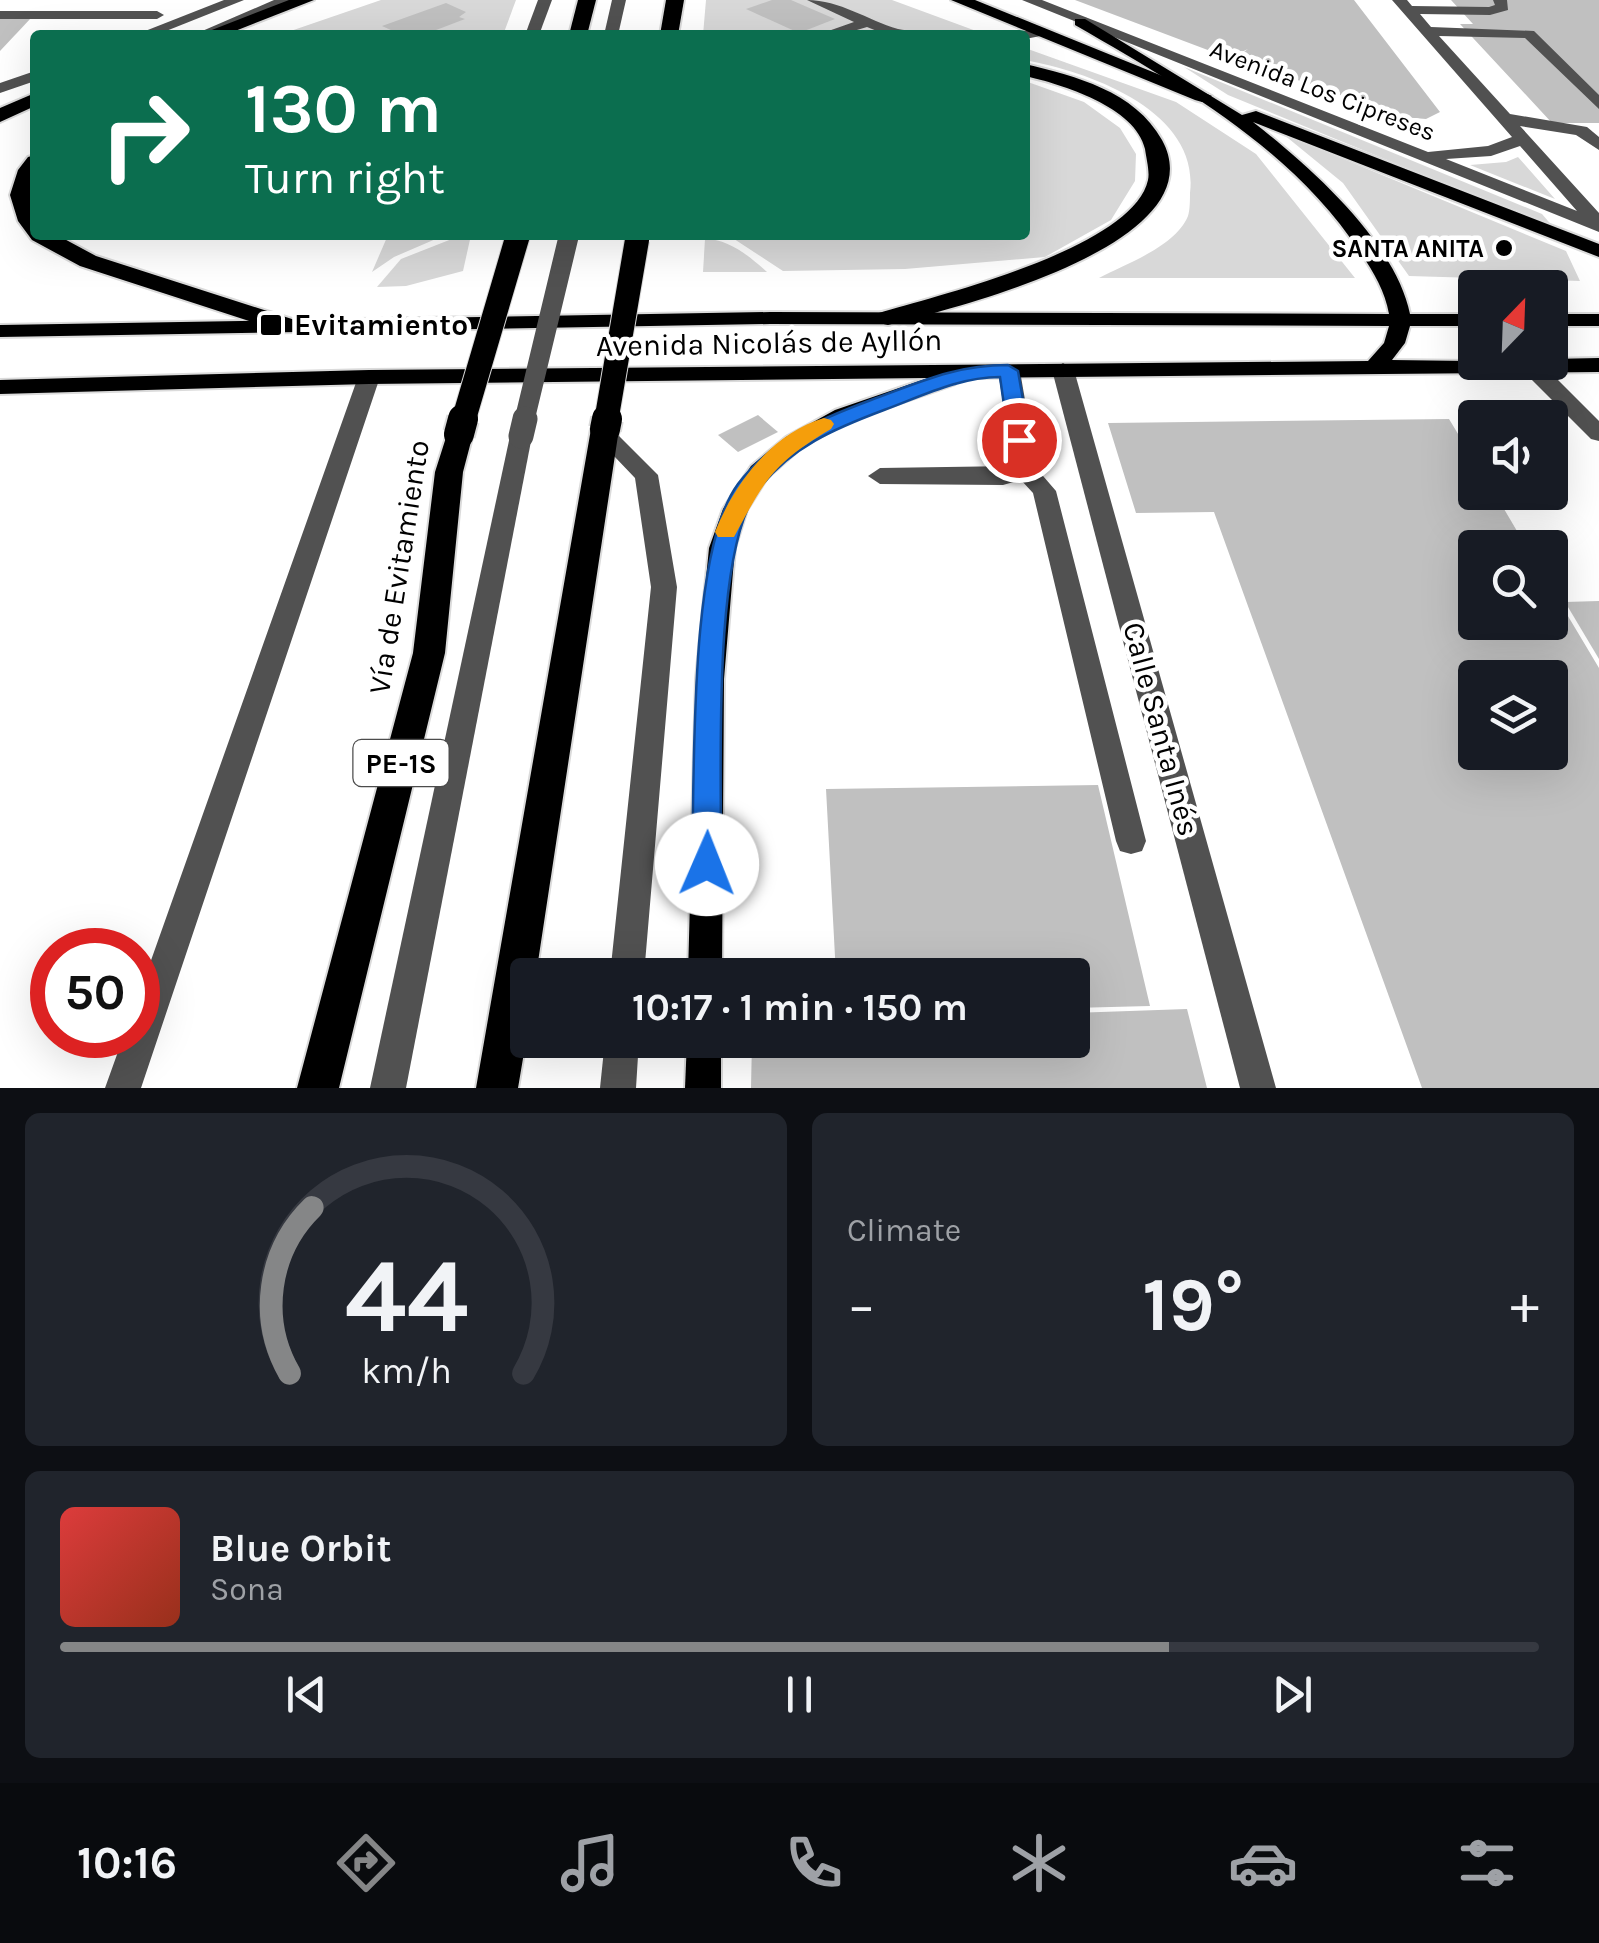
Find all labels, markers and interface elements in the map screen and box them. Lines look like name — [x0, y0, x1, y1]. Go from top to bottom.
street label: Avenida Los Cipreses — [1206, 34, 1440, 147]
text: 130 m — [245, 68, 442, 150]
icon: right — [80, 70, 210, 200]
text: Turn right — [245, 152, 445, 204]
place label: SANTA ANITA — [1331, 234, 1484, 263]
marker: SANTA ANITA — [1493, 237, 1515, 259]
north arrow — [1458, 270, 1568, 380]
map controls — [1458, 270, 1568, 770]
place label: Evitamiento — [294, 307, 468, 343]
marker: Evitamiento — [258, 312, 284, 338]
street label: Avenida Nicolás de Ayllón — [595, 322, 943, 364]
pin — [977, 398, 1062, 483]
button: sound — [1458, 400, 1568, 510]
icon: arrive — [992, 413, 1047, 468]
street label: Vía de Evitamiento — [361, 437, 437, 697]
button: search — [1458, 530, 1568, 640]
street label: Calle Santa Inés — [1115, 618, 1207, 840]
button: layers — [1458, 660, 1568, 770]
road number: PE-1S — [354, 740, 448, 786]
position arrow — [655, 812, 759, 916]
speed limit sign: 50 — [30, 928, 160, 1058]
text: 10:17 · 1 min · 150 m — [632, 985, 968, 1030]
text: Climate — [847, 1212, 961, 1249]
text: 44 — [344, 1236, 468, 1357]
text: 19° — [1142, 1261, 1244, 1349]
text: − — [847, 1273, 876, 1337]
text: + — [1510, 1273, 1539, 1337]
text: km/h — [361, 1350, 451, 1392]
text: Blue Orbit — [210, 1526, 391, 1571]
text: Sona — [210, 1571, 284, 1608]
icon: previous — [279, 1667, 334, 1722]
icon: pause — [772, 1667, 827, 1722]
icon: next — [1265, 1667, 1320, 1722]
icon: directions — [331, 1828, 401, 1898]
icon: music — [555, 1828, 625, 1898]
icon: phone — [779, 1828, 849, 1898]
icon: climate — [1004, 1828, 1074, 1898]
icon: car — [1228, 1828, 1298, 1898]
icon: filters — [1452, 1828, 1522, 1898]
text: 10:16 — [77, 1837, 177, 1889]

